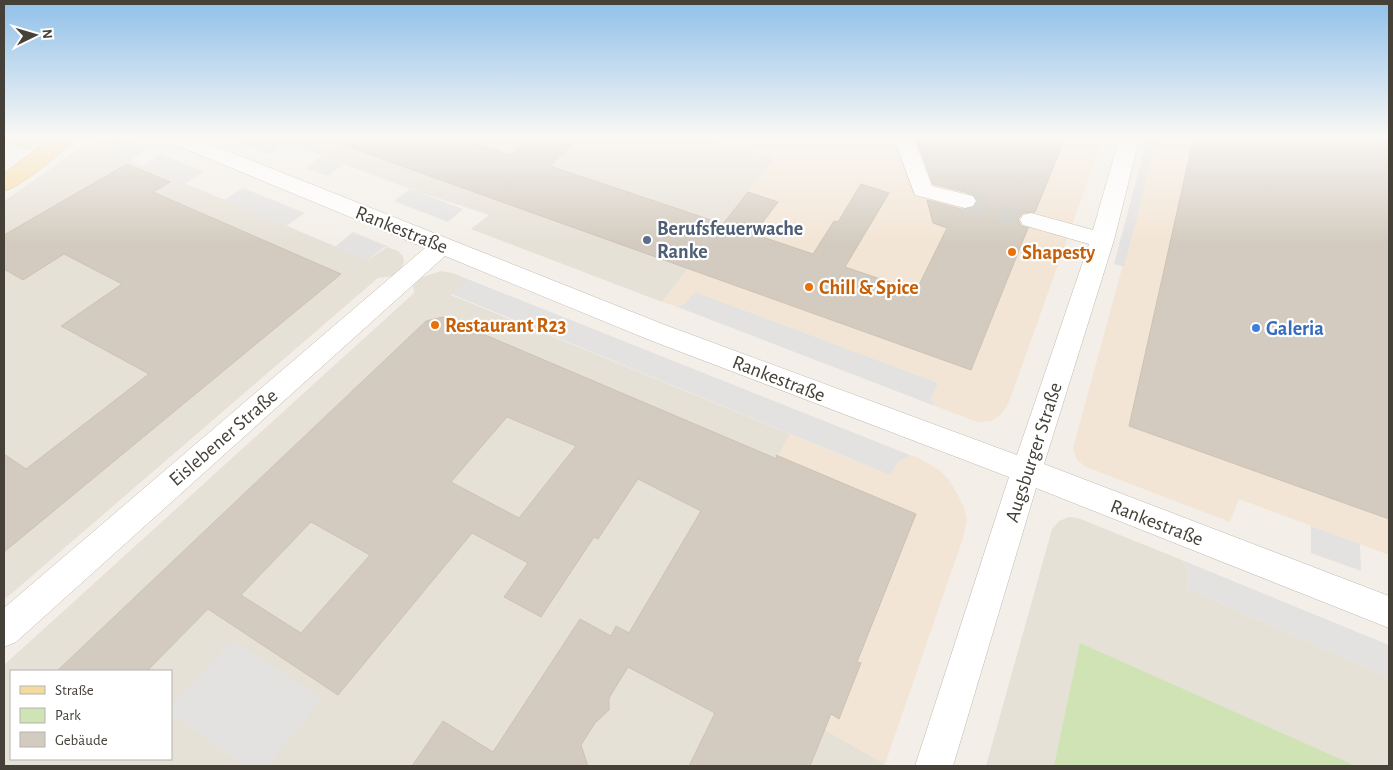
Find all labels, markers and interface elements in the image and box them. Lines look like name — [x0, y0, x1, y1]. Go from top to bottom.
north arrow — [10, 10, 60, 60]
text: N — [40, 28, 54, 39]
street label: Rankestraße — [353, 202, 451, 257]
place label: Berufsfeuerwache Ranke — [657, 219, 803, 262]
marker: Berufsfeuerwache Ranke — [641, 234, 653, 246]
place label: Shapesty — [1022, 243, 1095, 263]
marker: Shapesty — [1006, 246, 1018, 258]
place label: Chill & Spice — [819, 278, 919, 298]
marker: Chill & Spice — [803, 281, 815, 293]
place label: Restaurant R23 — [445, 316, 566, 336]
marker: Restaurant R23 — [429, 319, 441, 331]
place label: Galeria — [1266, 319, 1324, 339]
marker: Galeria — [1250, 322, 1262, 334]
street label: Rankestraße — [729, 352, 828, 406]
street label: Augsburger Straße — [1002, 380, 1066, 525]
street label: Eislebener Straße — [166, 385, 282, 490]
street label: Rankestraße — [1107, 496, 1206, 550]
legend — [10, 670, 172, 760]
text: Straße — [55, 683, 94, 698]
text: Park — [55, 708, 81, 723]
text: Gebäude — [55, 733, 108, 748]

